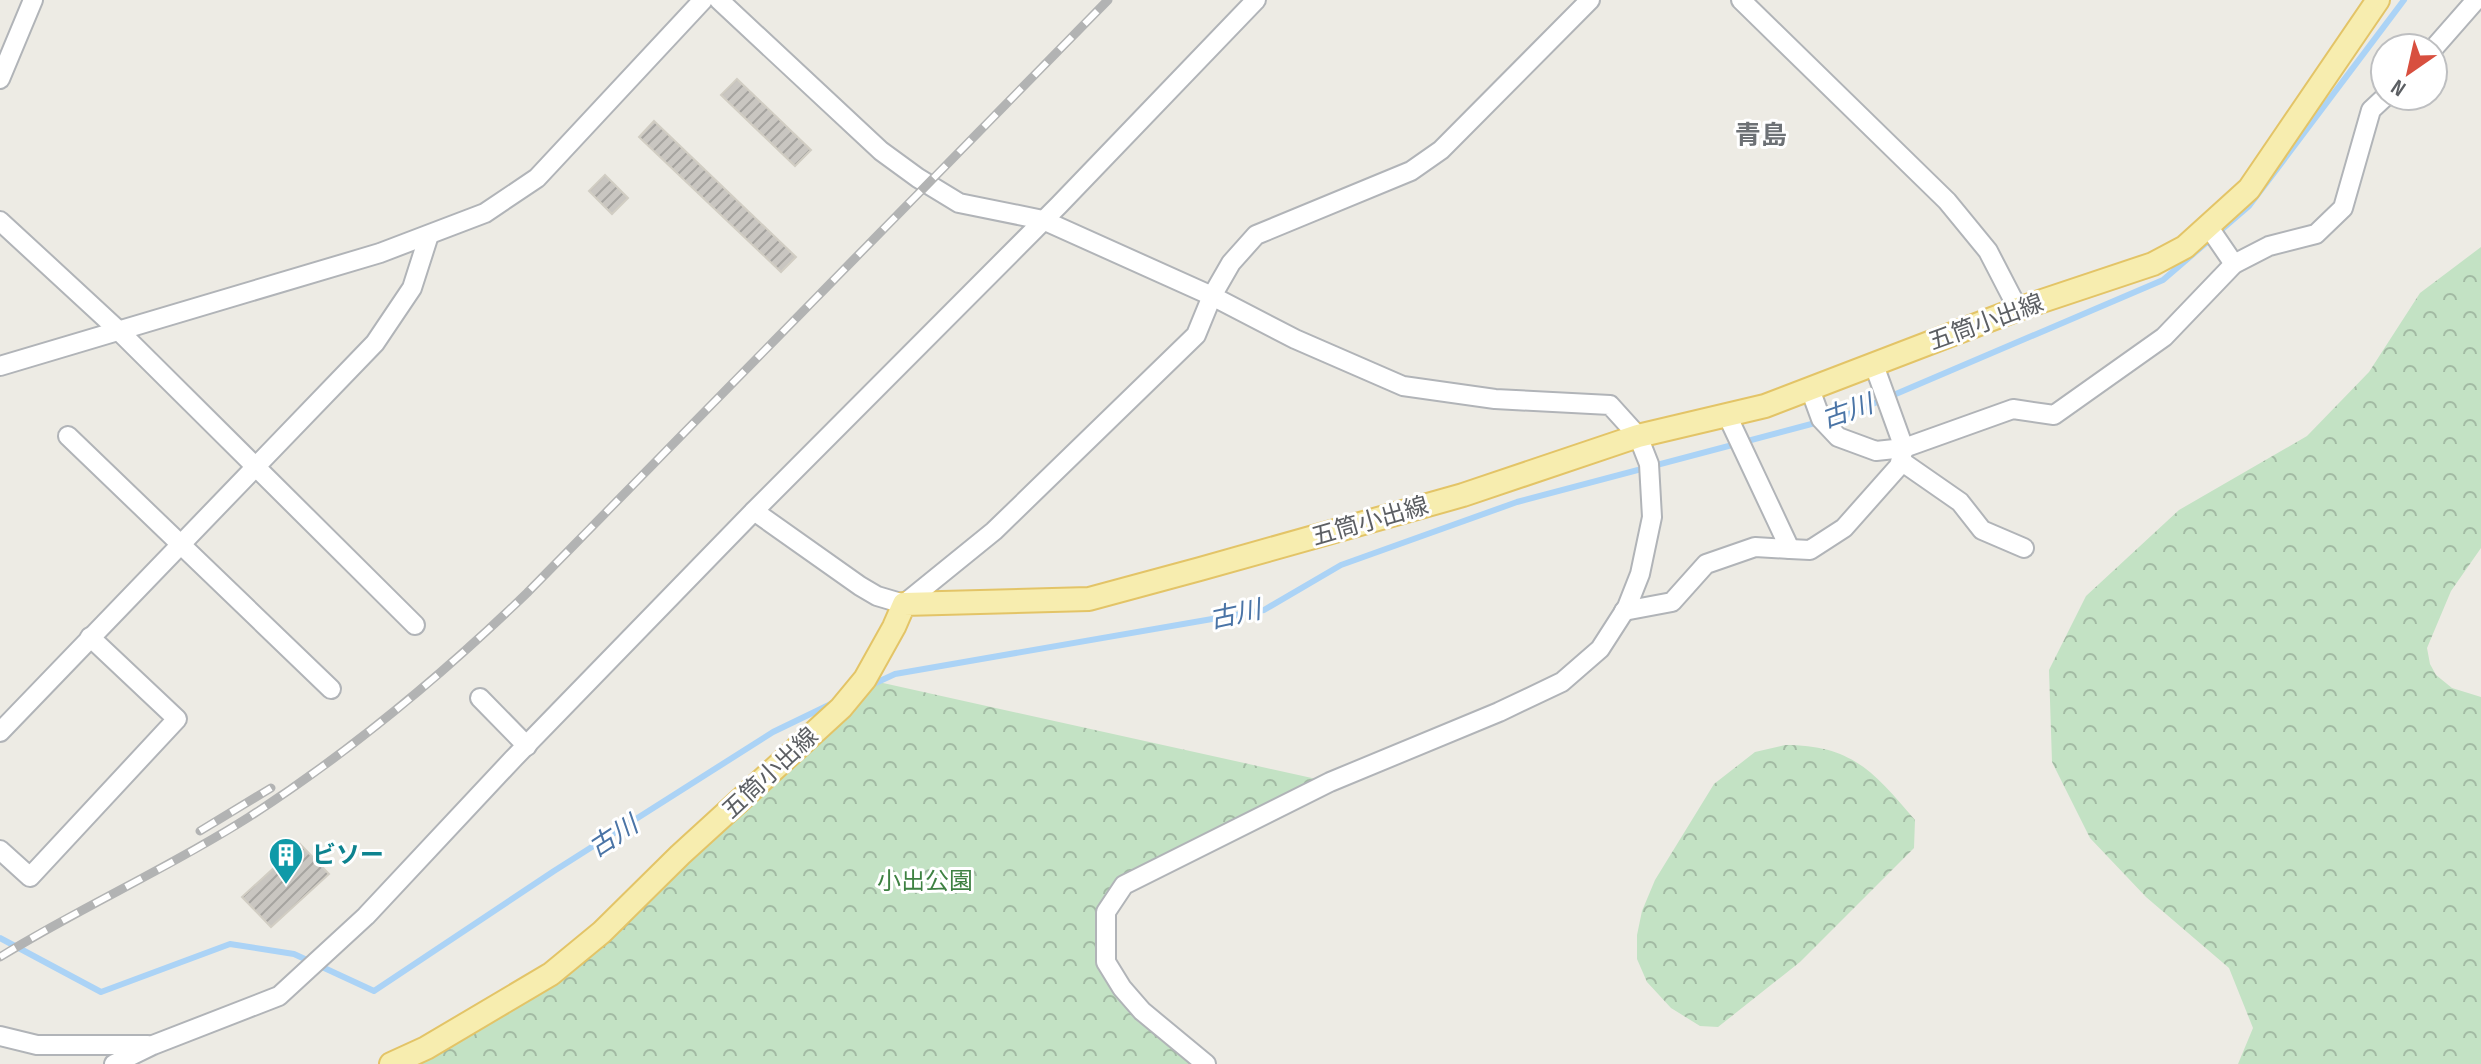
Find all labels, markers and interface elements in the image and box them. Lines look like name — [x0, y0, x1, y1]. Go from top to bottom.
north arrow — [2369, 32, 2449, 112]
text: N — [2386, 73, 2411, 102]
district label: 青島 — [1735, 121, 1787, 152]
street label: 五筒小出線 — [1925, 288, 2048, 357]
water label: 古川 — [1818, 388, 1880, 436]
street label: 五筒小出線 — [1308, 491, 1432, 552]
water label: 古川 — [1207, 594, 1267, 636]
street label: 五筒小出線 — [717, 722, 824, 825]
water label: 古川 — [584, 808, 647, 864]
building icon: ビソー — [267, 836, 305, 886]
place label: ビソー — [312, 841, 384, 870]
park label: 小出公園 — [877, 867, 973, 896]

